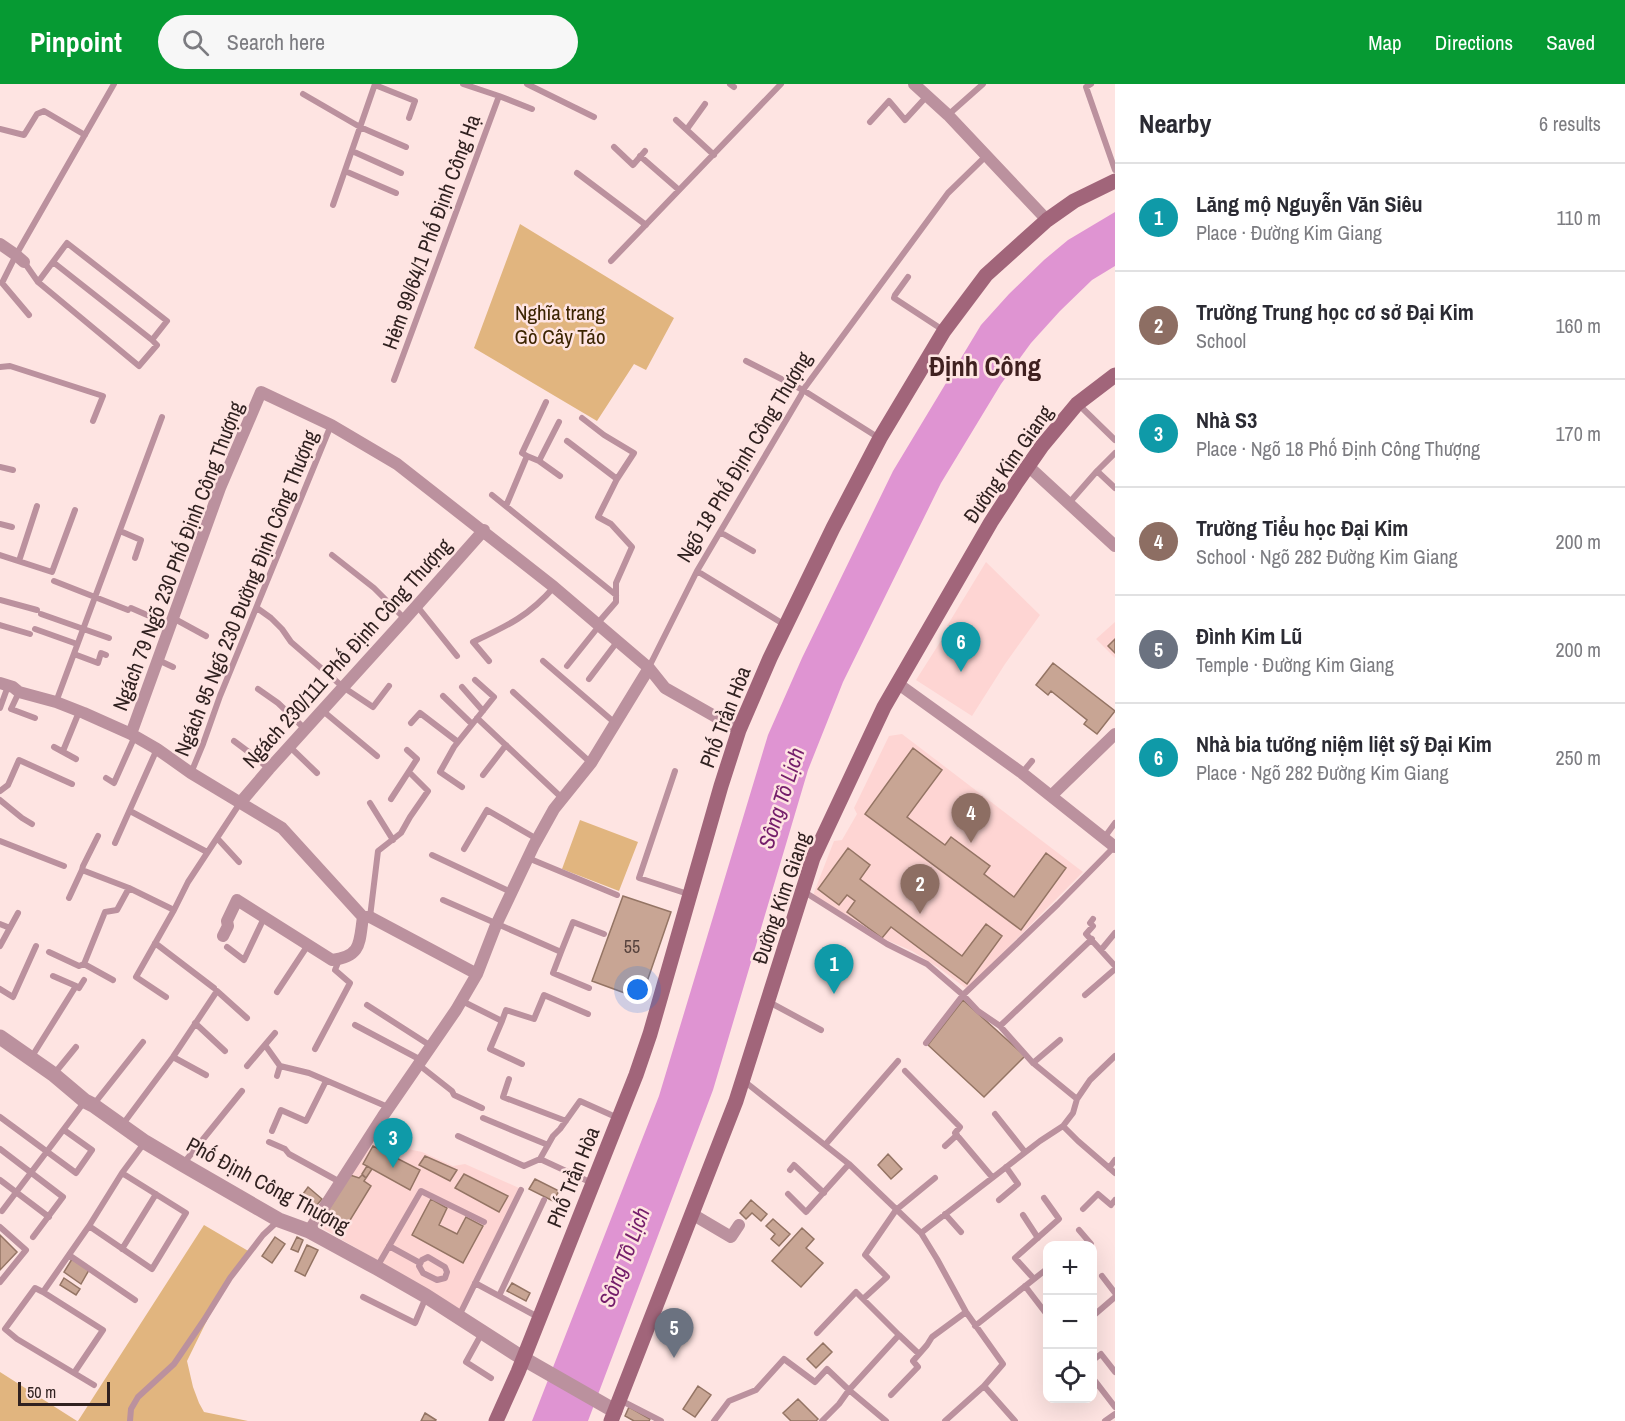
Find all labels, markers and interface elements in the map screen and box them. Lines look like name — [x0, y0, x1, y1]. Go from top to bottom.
search box — [158, 15, 578, 69]
text: Pinpoint — [30, 23, 122, 61]
icon: search — [179, 26, 212, 59]
text: Search here — [227, 27, 325, 57]
text: Map — [1368, 28, 1402, 57]
text: Directions — [1435, 28, 1513, 57]
text: Saved — [1546, 28, 1595, 57]
text: Nearby — [1139, 106, 1211, 141]
street label: Hẻm 99/64/1 Phố Định Công Hạ — [375, 110, 487, 353]
text: 6 results — [1539, 110, 1601, 137]
text: Lăng mộ Nguyễn Văn Siêu — [1196, 189, 1423, 219]
text: 1 — [1154, 204, 1163, 231]
text: 110 m — [1557, 204, 1601, 231]
text: Place · Đường Kim Giang — [1196, 219, 1382, 246]
text: Trường Trung học cơ sở Đại Kim — [1196, 297, 1474, 327]
park label: Nghĩa trang Gò Cây Táo — [515, 298, 605, 351]
text: 2 — [1154, 312, 1163, 339]
text: 160 m — [1555, 312, 1601, 339]
text: School — [1196, 327, 1246, 354]
street label: Ngõ 18 Phố Định Công Thượng — [670, 346, 819, 568]
district label: Định Công — [929, 348, 1041, 384]
street label: Ngách 79 Ngõ 230 Phố Định Công Thượng — [106, 397, 251, 715]
street label: Đường Kim Giang — [957, 399, 1060, 529]
text: Nhà S3 — [1196, 405, 1257, 435]
text: 3 — [1154, 420, 1163, 447]
text: 170 m — [1555, 420, 1601, 447]
street label: Ngách 95 Ngõ 230 Đường Định Công Thượng — [167, 425, 325, 760]
text: Place · Ngõ 18 Phố Định Công Thượng — [1196, 435, 1480, 462]
text: Trường Tiểu học Đại Kim — [1196, 513, 1408, 543]
text: 4 — [1154, 528, 1163, 555]
text: 200 m — [1555, 528, 1601, 555]
street label: Ngách 230/111 Phố Định Công Thượng — [236, 532, 458, 774]
text: School · Ngõ 282 Đường Kim Giang — [1196, 543, 1458, 570]
text: Đình Kim Lũ — [1196, 621, 1302, 651]
pin: 6 — [942, 622, 980, 672]
text: 5 — [1154, 636, 1163, 663]
text: 200 m — [1555, 636, 1601, 663]
text: Temple · Đường Kim Giang — [1196, 651, 1394, 678]
street label: Phố Trần Hòa — [692, 662, 758, 772]
text: Nhà bia tưởng niệm liệt sỹ Đại Kim — [1196, 729, 1492, 759]
water label: Sông Tô Lịch — [751, 744, 811, 852]
text: 6 — [1154, 744, 1163, 771]
text: 250 m — [1555, 744, 1601, 771]
text: Place · Ngõ 282 Đường Kim Giang — [1196, 759, 1449, 786]
pin: 4 — [952, 794, 990, 843]
street label: Đường Kim Giang — [745, 828, 817, 968]
pin: 2 — [900, 864, 940, 914]
house number: 55 — [624, 934, 640, 959]
pin: 1 — [814, 944, 854, 994]
your location — [623, 975, 652, 1004]
pin: 3 — [374, 1118, 412, 1168]
street label: Phố Trần Hòa — [540, 1122, 607, 1232]
street label: Phố Định Công Thượng — [181, 1130, 355, 1240]
water label: Sông Tô Lịch — [591, 1203, 657, 1311]
map controls — [1043, 1241, 1097, 1403]
button: + — [1043, 1241, 1097, 1295]
button: − — [1043, 1295, 1097, 1349]
pin: 5 — [654, 1308, 694, 1358]
button: locate — [1043, 1349, 1097, 1403]
scale bar — [18, 1379, 110, 1406]
text: 50 m — [27, 1381, 56, 1403]

